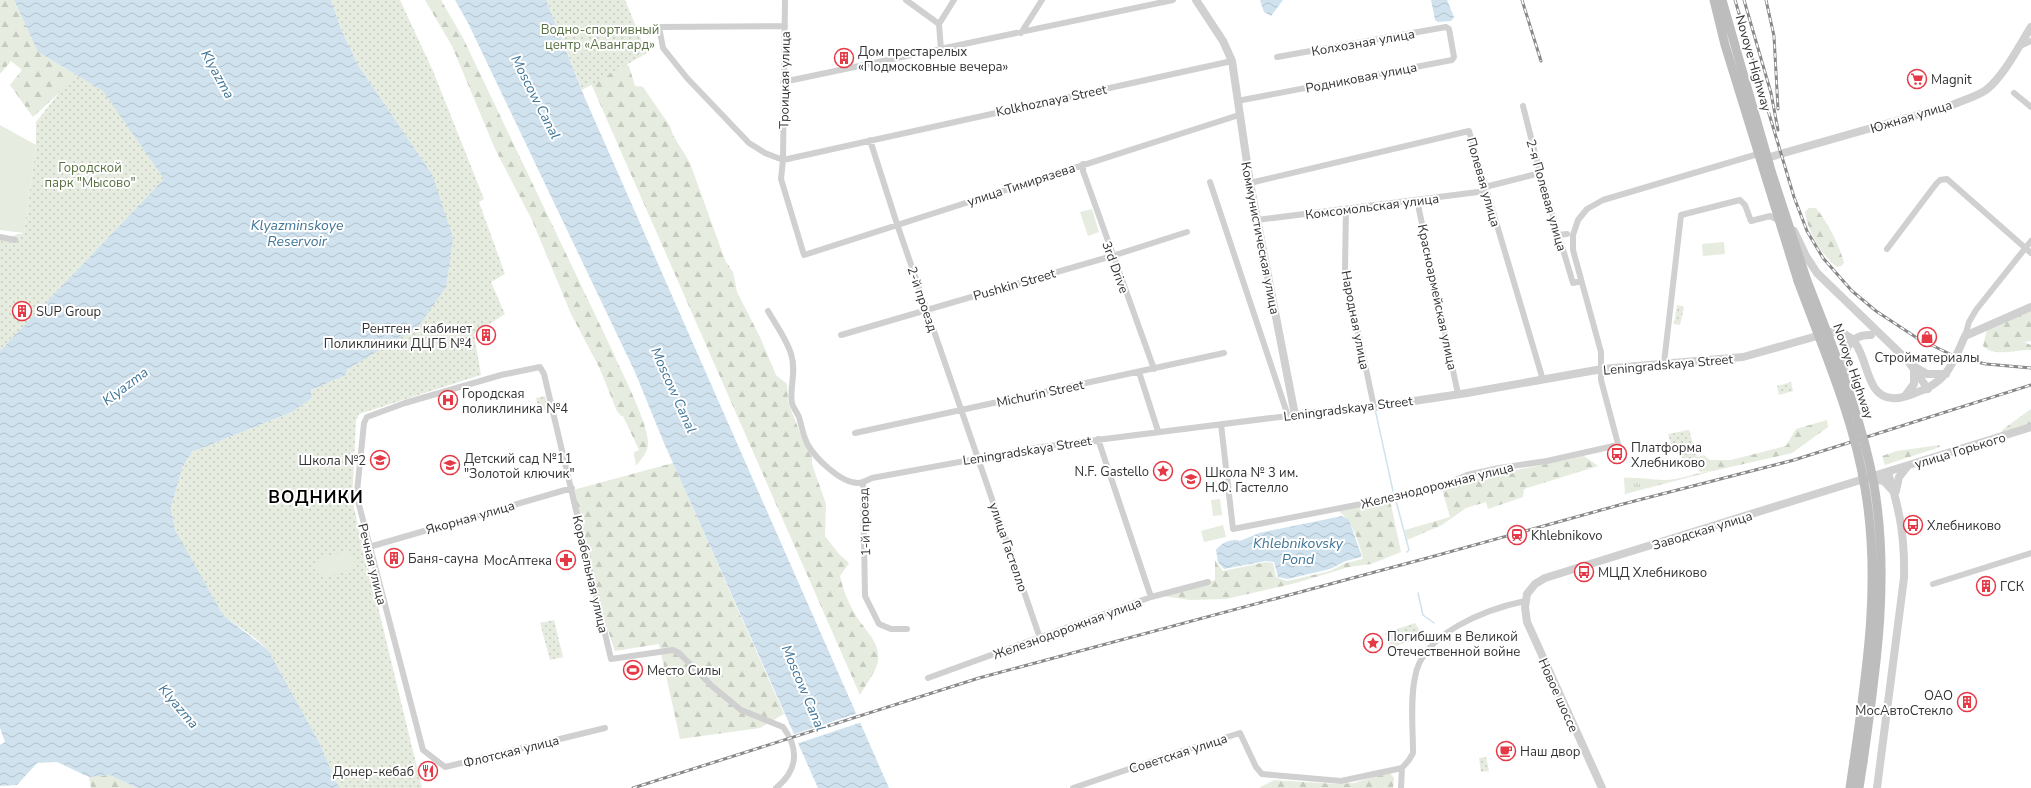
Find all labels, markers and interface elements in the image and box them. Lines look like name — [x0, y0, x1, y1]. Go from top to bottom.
street label: Novoye Highway — [1731, 13, 1775, 114]
park label: Водно-спортивный центр «Авангард» — [541, 21, 659, 54]
street label: Колхозная улица — [1310, 25, 1416, 61]
street label: Троицкая улица — [775, 31, 795, 129]
place label: Дом престарелых «Подмосковные вечера» — [858, 43, 1008, 76]
water label: Klyazma — [196, 46, 239, 102]
building icon: Дом престарелых «Подмосковные вечера» — [833, 47, 855, 69]
water label: Moscow Canal — [506, 52, 565, 143]
street label: Родниковая улица — [1304, 58, 1418, 98]
supermarket icon: Magnit — [1906, 68, 1928, 90]
place label: Magnit — [1931, 71, 1972, 89]
street label: Kolkhoznaya Street — [994, 80, 1109, 121]
street label: Южная улица — [1868, 96, 1954, 138]
street label: Полевая улица — [1462, 135, 1504, 229]
street label: 2-я Полевая улица — [1521, 137, 1571, 253]
park label: Городской парк "Мысово" — [44, 159, 136, 192]
street label: улица Тимирязева — [965, 159, 1078, 211]
street label: Коммунистическая улица — [1236, 160, 1284, 316]
street label: Комсомольская улица — [1304, 190, 1440, 224]
water label: Klyazminskoye Reservoir — [251, 216, 344, 251]
street label: Красноармейская улица — [1413, 223, 1461, 372]
street label: 3rd Drive — [1097, 239, 1133, 296]
street label: 2-й проезд — [902, 264, 942, 335]
street label: Pushkin Street — [971, 265, 1058, 305]
street label: Народная улица — [1337, 269, 1373, 371]
building icon: SUP Group — [11, 300, 33, 322]
place label: SUP Group — [36, 303, 101, 321]
place label: Рентген - кабинет Поликлиники ДЦГБ №4 — [324, 320, 472, 353]
street label: Novoye Highway — [1828, 321, 1878, 422]
building icon: Рентген - кабинет Поликлиники ДЦГБ №4 — [475, 324, 497, 346]
shop icon: Стройматериалы — [1916, 326, 1938, 348]
water label: Moscow Canal — [646, 344, 701, 436]
place label: Стройматериалы — [1875, 349, 1979, 367]
street label: Leningradskaya Street — [1602, 350, 1734, 380]
water label: Klyazma — [98, 363, 152, 410]
street label: Michurin Street — [995, 376, 1086, 412]
place label: Городская поликлиника №4 — [462, 385, 568, 418]
hospital icon: Городская поликлиника №4 — [437, 389, 459, 411]
street label: Leningradskaya Street — [1282, 392, 1414, 426]
street label: улица Горького — [1913, 429, 2008, 473]
street label: Leningradskaya Street — [961, 432, 1093, 470]
place label: Платформа Хлебниково — [1631, 439, 1705, 472]
bus stop icon: Платформа Хлебниково — [1606, 443, 1628, 465]
school or university icon: Школа №2 — [369, 449, 391, 471]
place label: Детский сад №11 "Золотой ключик" — [464, 450, 574, 483]
place label: Школа №2 — [299, 452, 366, 470]
school or university icon: Детский сад №11 "Золотой ключик" — [439, 454, 461, 476]
street label: Железнодорожная улица — [1359, 458, 1516, 514]
place icon: N.F. Gastello — [1152, 460, 1174, 482]
place label: N.F. Gastello — [1075, 463, 1149, 481]
place label: Школа № 3 им. Н.Ф. Гастелло — [1205, 464, 1298, 497]
school or university icon: Школа № 3 им. Н.Ф. Гастелло — [1180, 468, 1202, 490]
district label: ВОДНИКИ — [268, 486, 364, 509]
street label: 1-й проезд — [855, 487, 875, 556]
street label: Якорная улица — [424, 497, 517, 539]
street label: улица Гастелло — [984, 500, 1032, 594]
street label: Заводская улица — [1650, 507, 1755, 555]
street label: Корабельная улица — [568, 514, 612, 635]
bus stop icon: Хлебниково — [1902, 514, 1924, 536]
place label: Хлебниково — [1927, 517, 2001, 535]
street label: Речная улица — [353, 522, 391, 607]
station icon: Khlebnikovo — [1506, 524, 1528, 546]
place label: Khlebnikovo — [1531, 527, 1602, 545]
water label: Khlebnikovsky Pond — [1253, 534, 1344, 569]
building icon: Баня-сауна — [383, 547, 405, 569]
pharmacy icon: МосАптека — [555, 549, 577, 571]
place label: Баня-сауна — [408, 550, 479, 568]
place label: МосАптека — [484, 552, 552, 570]
bus stop icon: МЦД Хлебниково — [1573, 561, 1595, 583]
place label: МЦД Хлебниково — [1598, 564, 1707, 582]
building icon: ГСК — [1975, 575, 1997, 597]
place label: ГСК — [2000, 578, 2025, 596]
street label: Железнодорожная улица — [990, 594, 1144, 664]
place label: Погибшим в Великой Отечественной войне — [1387, 628, 1520, 661]
place icon: Погибшим в Великой Отечественной войне — [1362, 632, 1384, 654]
water label: Moscow Canal — [777, 642, 830, 734]
street label: Новое шоссе — [1534, 656, 1582, 735]
sports icon: Место Силы — [622, 659, 644, 681]
place label: Место Силы — [647, 662, 721, 680]
water label: Klyazma — [154, 680, 203, 733]
place label: ОАО МосАвтоСтекло — [1855, 687, 1953, 720]
building icon: ОАО МосАвтоСтекло — [1956, 691, 1978, 713]
street label: Советская улица — [1127, 730, 1230, 778]
street label: Флотская улица — [461, 731, 561, 773]
cafe icon: Наш двор — [1495, 740, 1517, 762]
place label: Наш двор — [1520, 743, 1581, 761]
restaurant icon: Донер-кебаб — [417, 760, 439, 782]
place label: Донер-кебаб — [333, 763, 414, 781]

